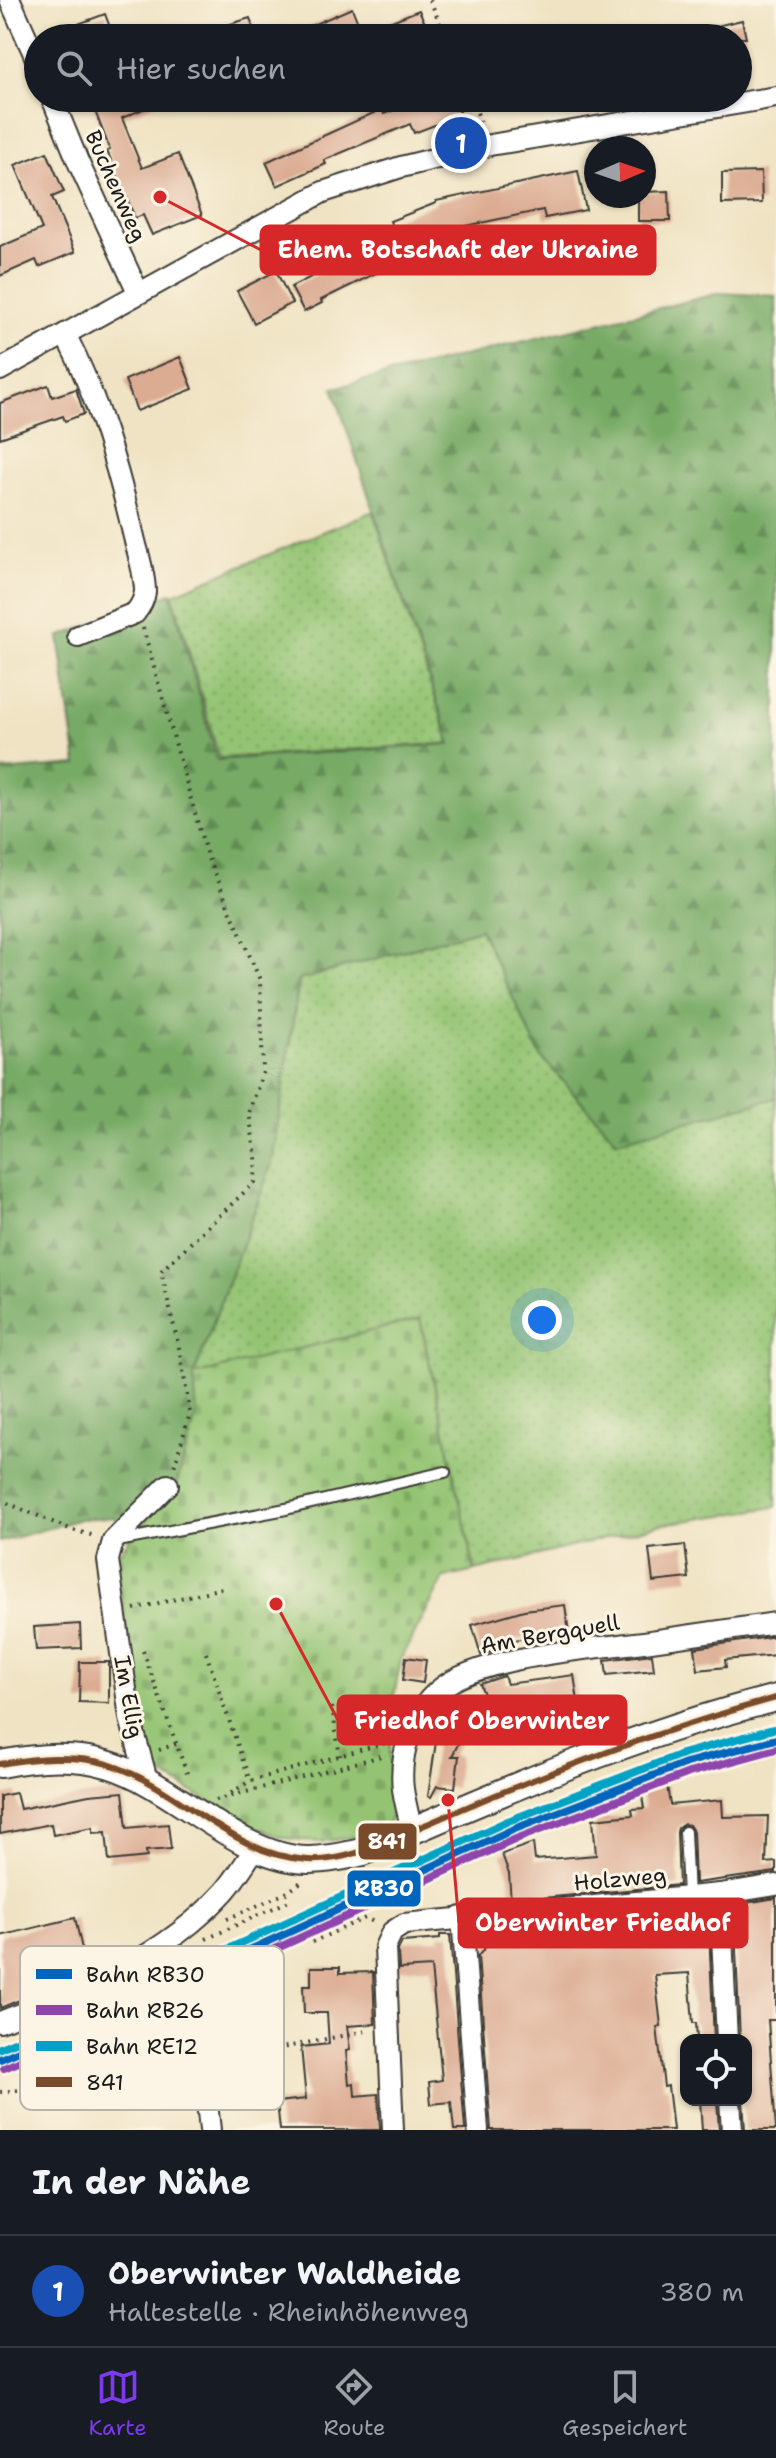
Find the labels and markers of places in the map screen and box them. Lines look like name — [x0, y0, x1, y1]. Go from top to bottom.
pin: 1 — [435, 113, 487, 173]
callout: Ehem. Botschaft der Ukraine — [261, 226, 655, 274]
callout: Friedhof Oberwinter — [338, 1696, 626, 1744]
callout: Oberwinter Friedhof — [459, 1899, 747, 1947]

